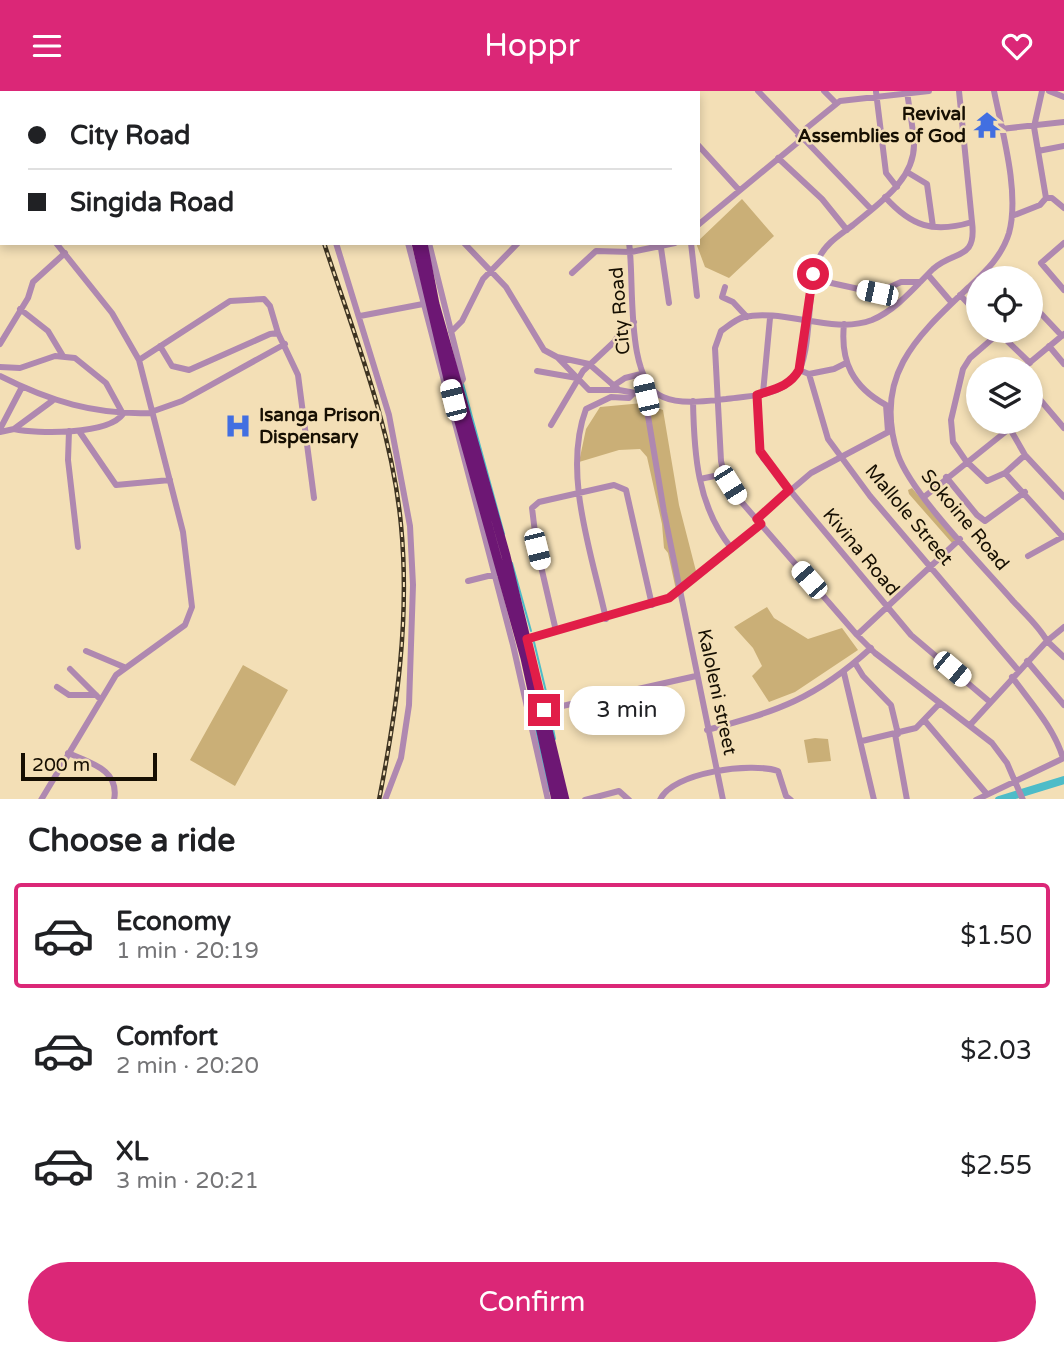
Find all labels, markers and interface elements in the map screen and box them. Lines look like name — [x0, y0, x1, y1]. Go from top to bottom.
icon: menu — [28, 27, 66, 65]
text: Hoppr — [484, 27, 580, 65]
icon: heart — [998, 27, 1036, 65]
place label: Revival Assemblies of God — [798, 103, 966, 147]
temple icon: Revival Assemblies of God — [972, 110, 1002, 140]
text: City Road — [70, 120, 190, 151]
text: Singida Road — [70, 187, 234, 218]
route start — [797, 258, 829, 290]
street label: City Road — [605, 266, 635, 356]
map controls — [966, 266, 1043, 434]
button: locate — [966, 266, 1043, 343]
car — [855, 278, 900, 308]
button: layers — [966, 357, 1043, 434]
car — [632, 372, 661, 418]
car — [438, 377, 469, 423]
place label: Isanga Prison Dispensary — [259, 404, 380, 449]
hospital icon: Isanga Prison Dispensary — [223, 411, 253, 441]
street label: Mallole Street — [860, 460, 958, 570]
car — [710, 462, 751, 508]
street label: Sokoine Road — [916, 465, 1014, 575]
street label: Kivina Road — [818, 504, 904, 600]
car — [522, 526, 553, 572]
car — [788, 557, 831, 603]
street label: Kaloleni street — [693, 627, 741, 757]
car — [930, 647, 975, 691]
callout: 3 min — [568, 685, 684, 735]
route end — [528, 694, 560, 726]
text: 3 min — [596, 696, 658, 724]
scale bar — [21, 751, 158, 782]
text: 200 m — [32, 754, 90, 776]
text: Choose a ride — [28, 822, 235, 860]
icon: car — [32, 904, 95, 967]
text: Economy — [116, 906, 231, 937]
text: $1.50 — [960, 920, 1032, 951]
text: 1 min · 20:19 — [116, 937, 259, 965]
icon: car — [32, 1019, 95, 1082]
text: Comfort — [116, 1021, 218, 1052]
text: $2.03 — [960, 1035, 1032, 1066]
text: 2 min · 20:20 — [116, 1052, 259, 1080]
icon: car — [32, 1134, 95, 1197]
text: XL — [116, 1136, 148, 1167]
text: $2.55 — [960, 1150, 1032, 1181]
text: 3 min · 20:21 — [116, 1167, 259, 1195]
button: Confirm — [28, 1262, 1036, 1342]

